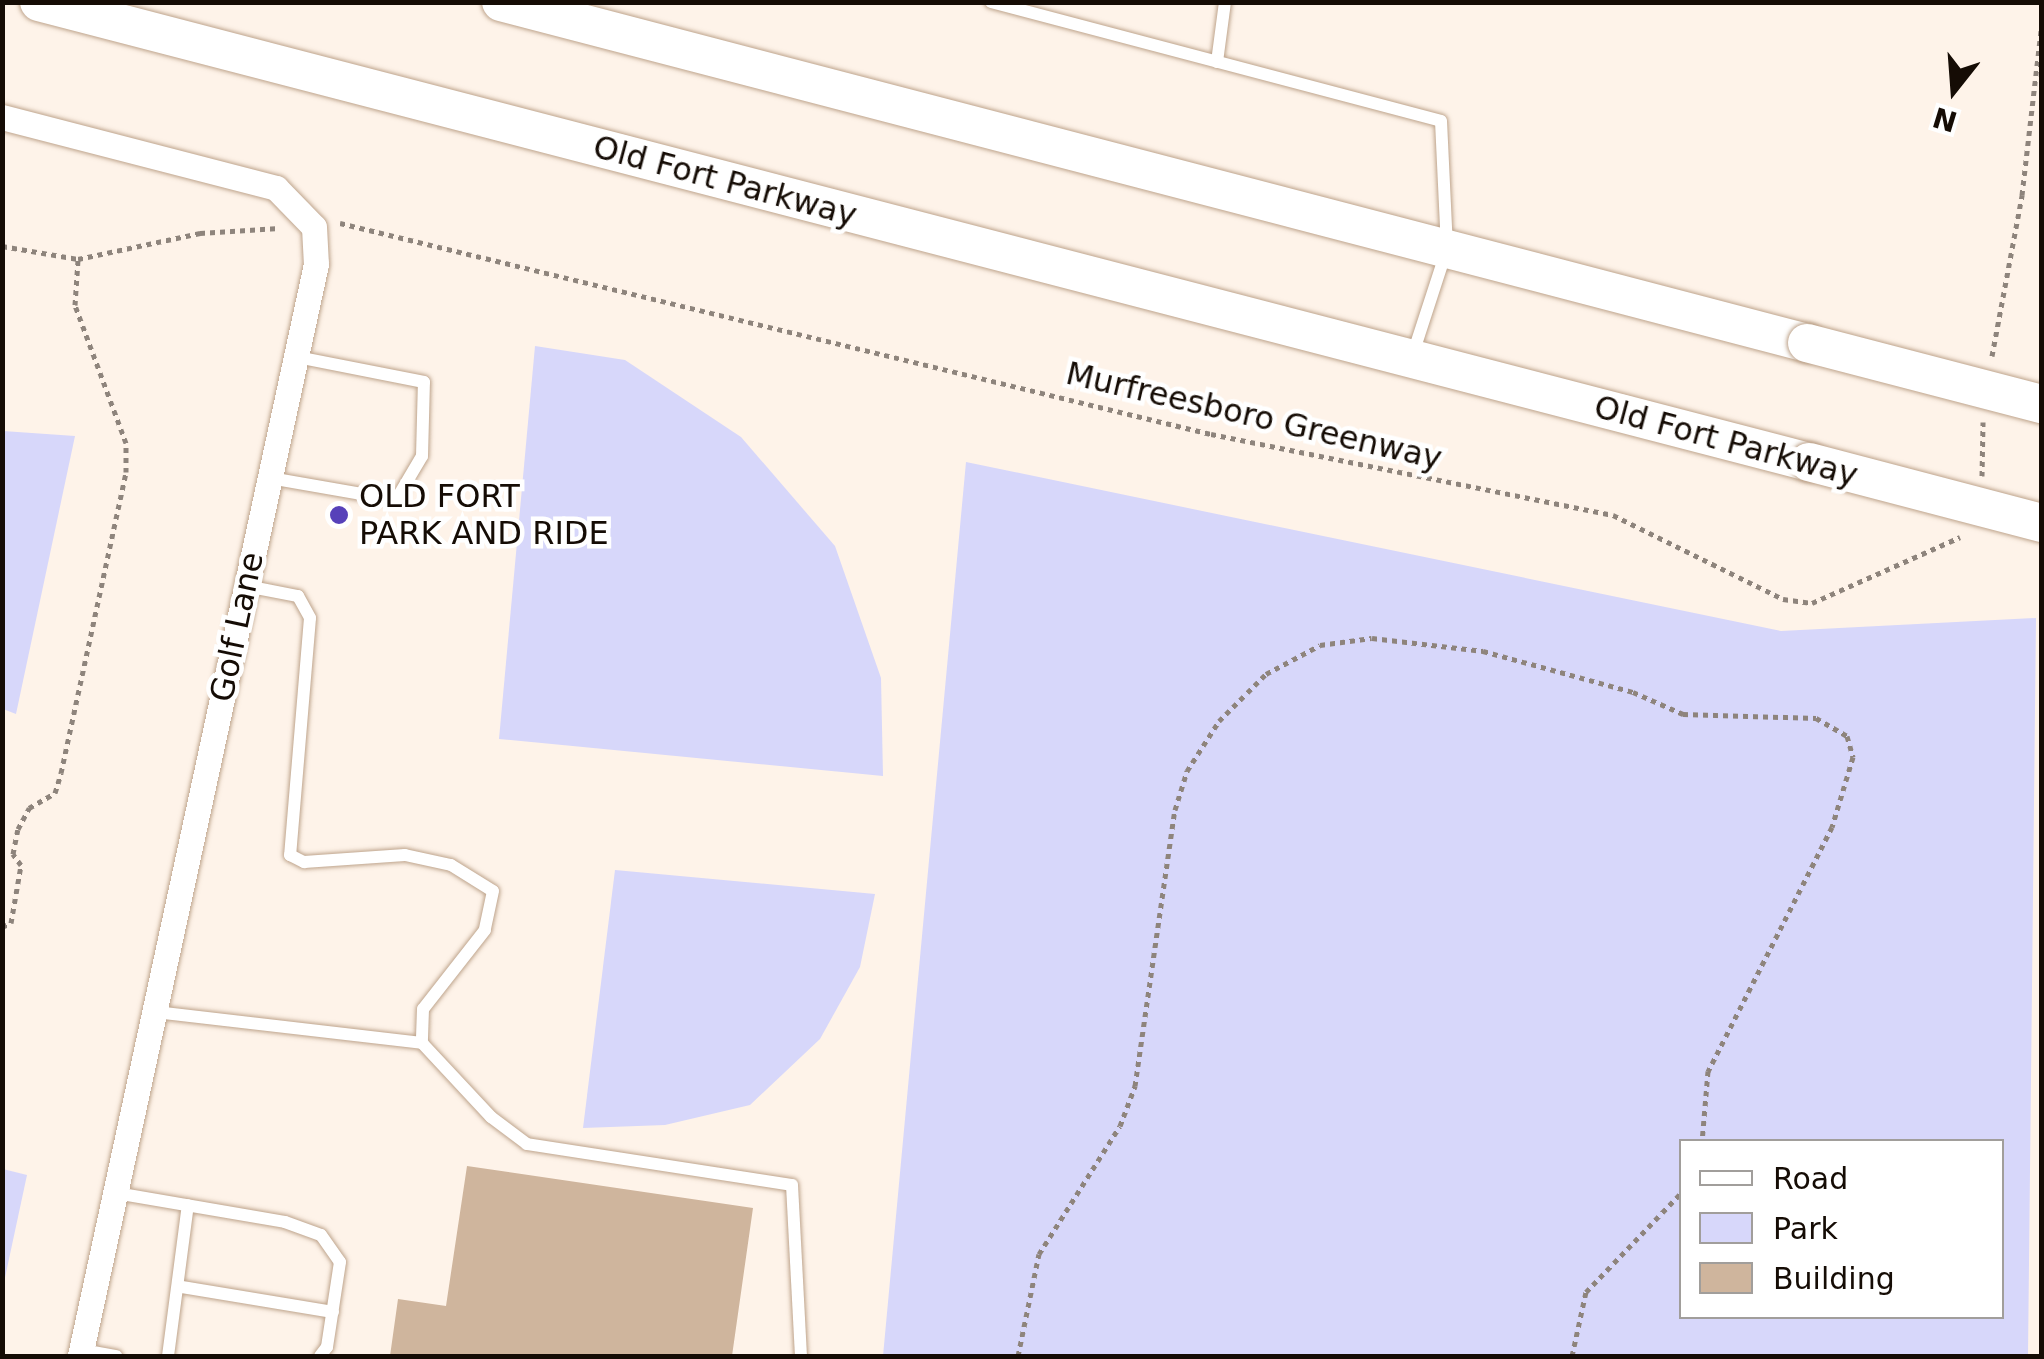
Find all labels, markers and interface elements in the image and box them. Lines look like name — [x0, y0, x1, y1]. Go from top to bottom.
north arrow — [1904, 40, 2004, 140]
text: N — [1929, 100, 1961, 138]
street label: Old Fort Parkway — [589, 127, 861, 235]
street label: Murfreesboro Greenway — [1062, 354, 1446, 478]
street label: Old Fort Parkway — [1590, 387, 1862, 495]
place label: OLD FORT PARK AND RIDE — [359, 478, 609, 553]
marker: OLD FORT PARK AND RIDE — [328, 504, 350, 526]
street label: Golf Lane — [202, 549, 272, 705]
legend — [1679, 1139, 2004, 1319]
text: Road — [1773, 1161, 1848, 1196]
text: Park — [1773, 1211, 1838, 1246]
text: Building — [1773, 1261, 1895, 1296]

